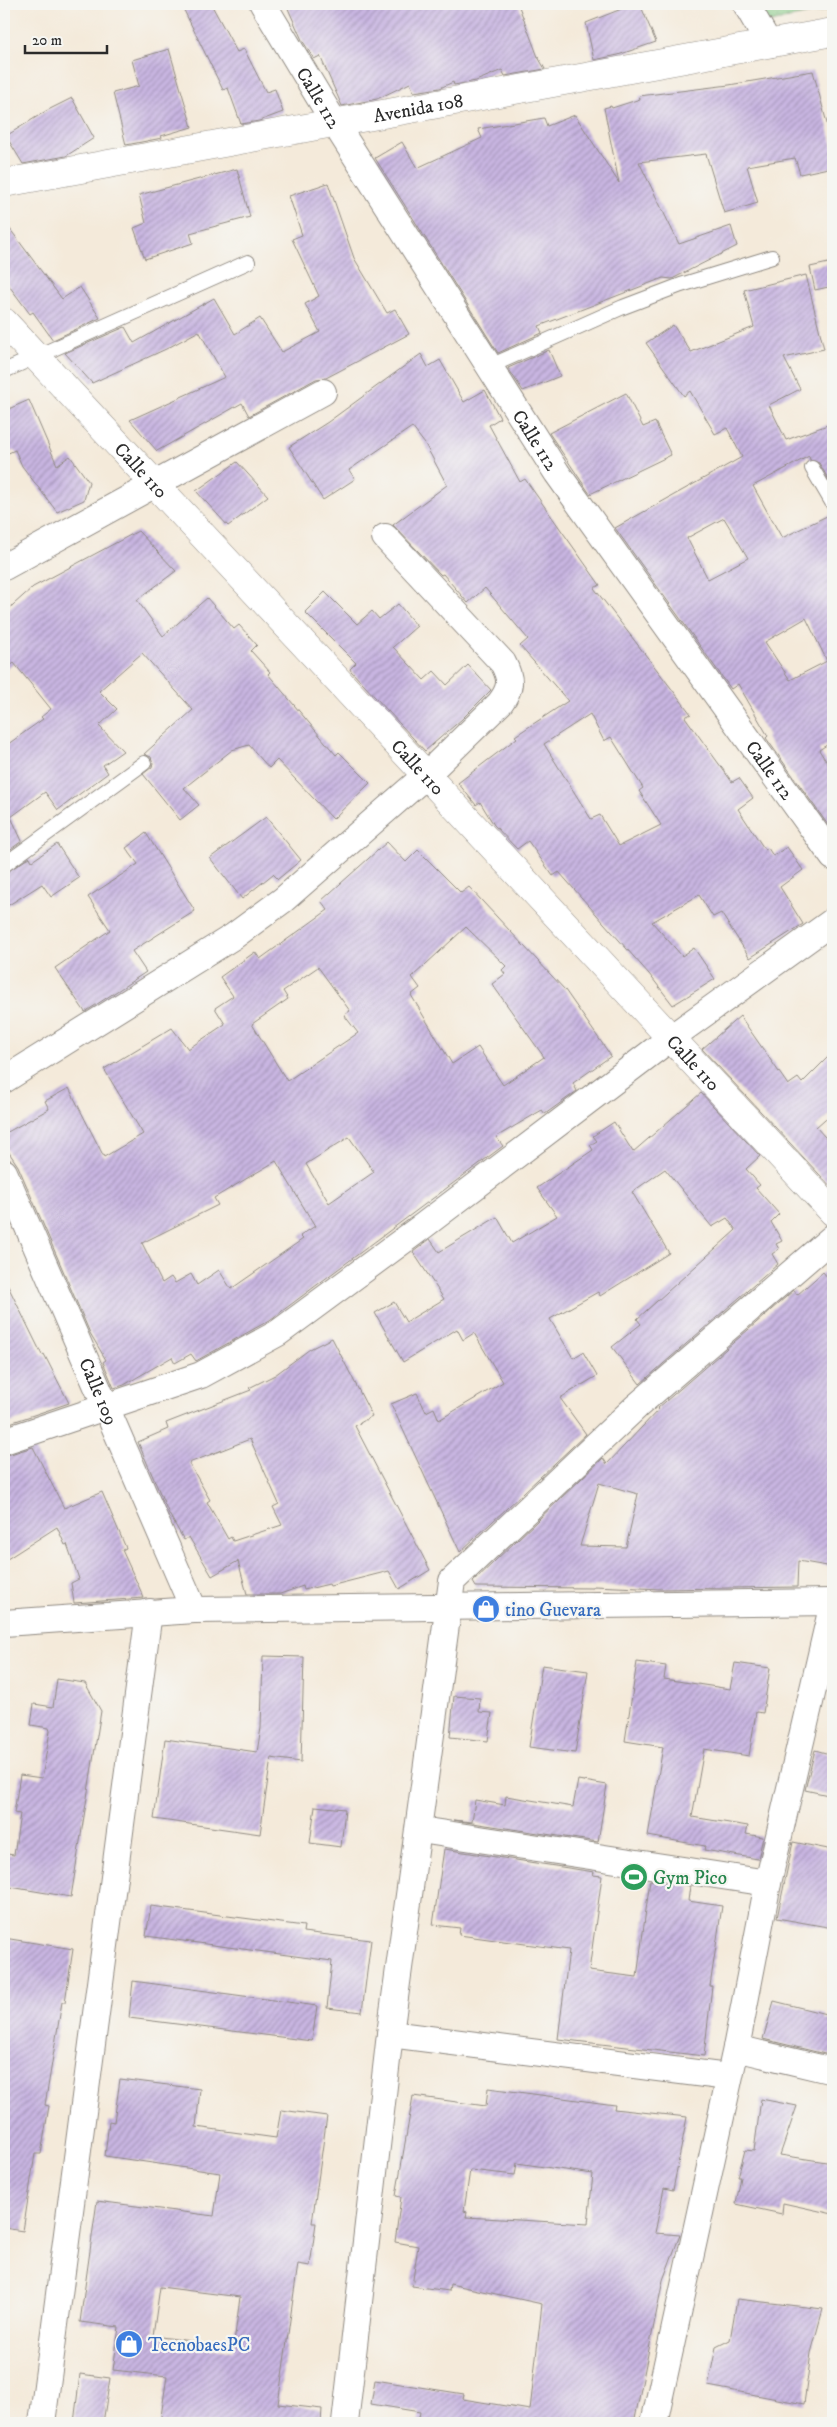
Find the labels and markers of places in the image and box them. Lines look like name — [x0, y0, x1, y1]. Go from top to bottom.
shop icon: tino Guevara — [471, 1594, 501, 1624]
place label: tino Guevara — [505, 1599, 601, 1622]
sports icon: Gym Pico — [619, 1862, 649, 1892]
place label: Gym Pico — [653, 1867, 727, 1890]
shop icon: TecnobaesPC — [114, 2329, 144, 2359]
place label: TecnobaesPC — [148, 2334, 250, 2357]

